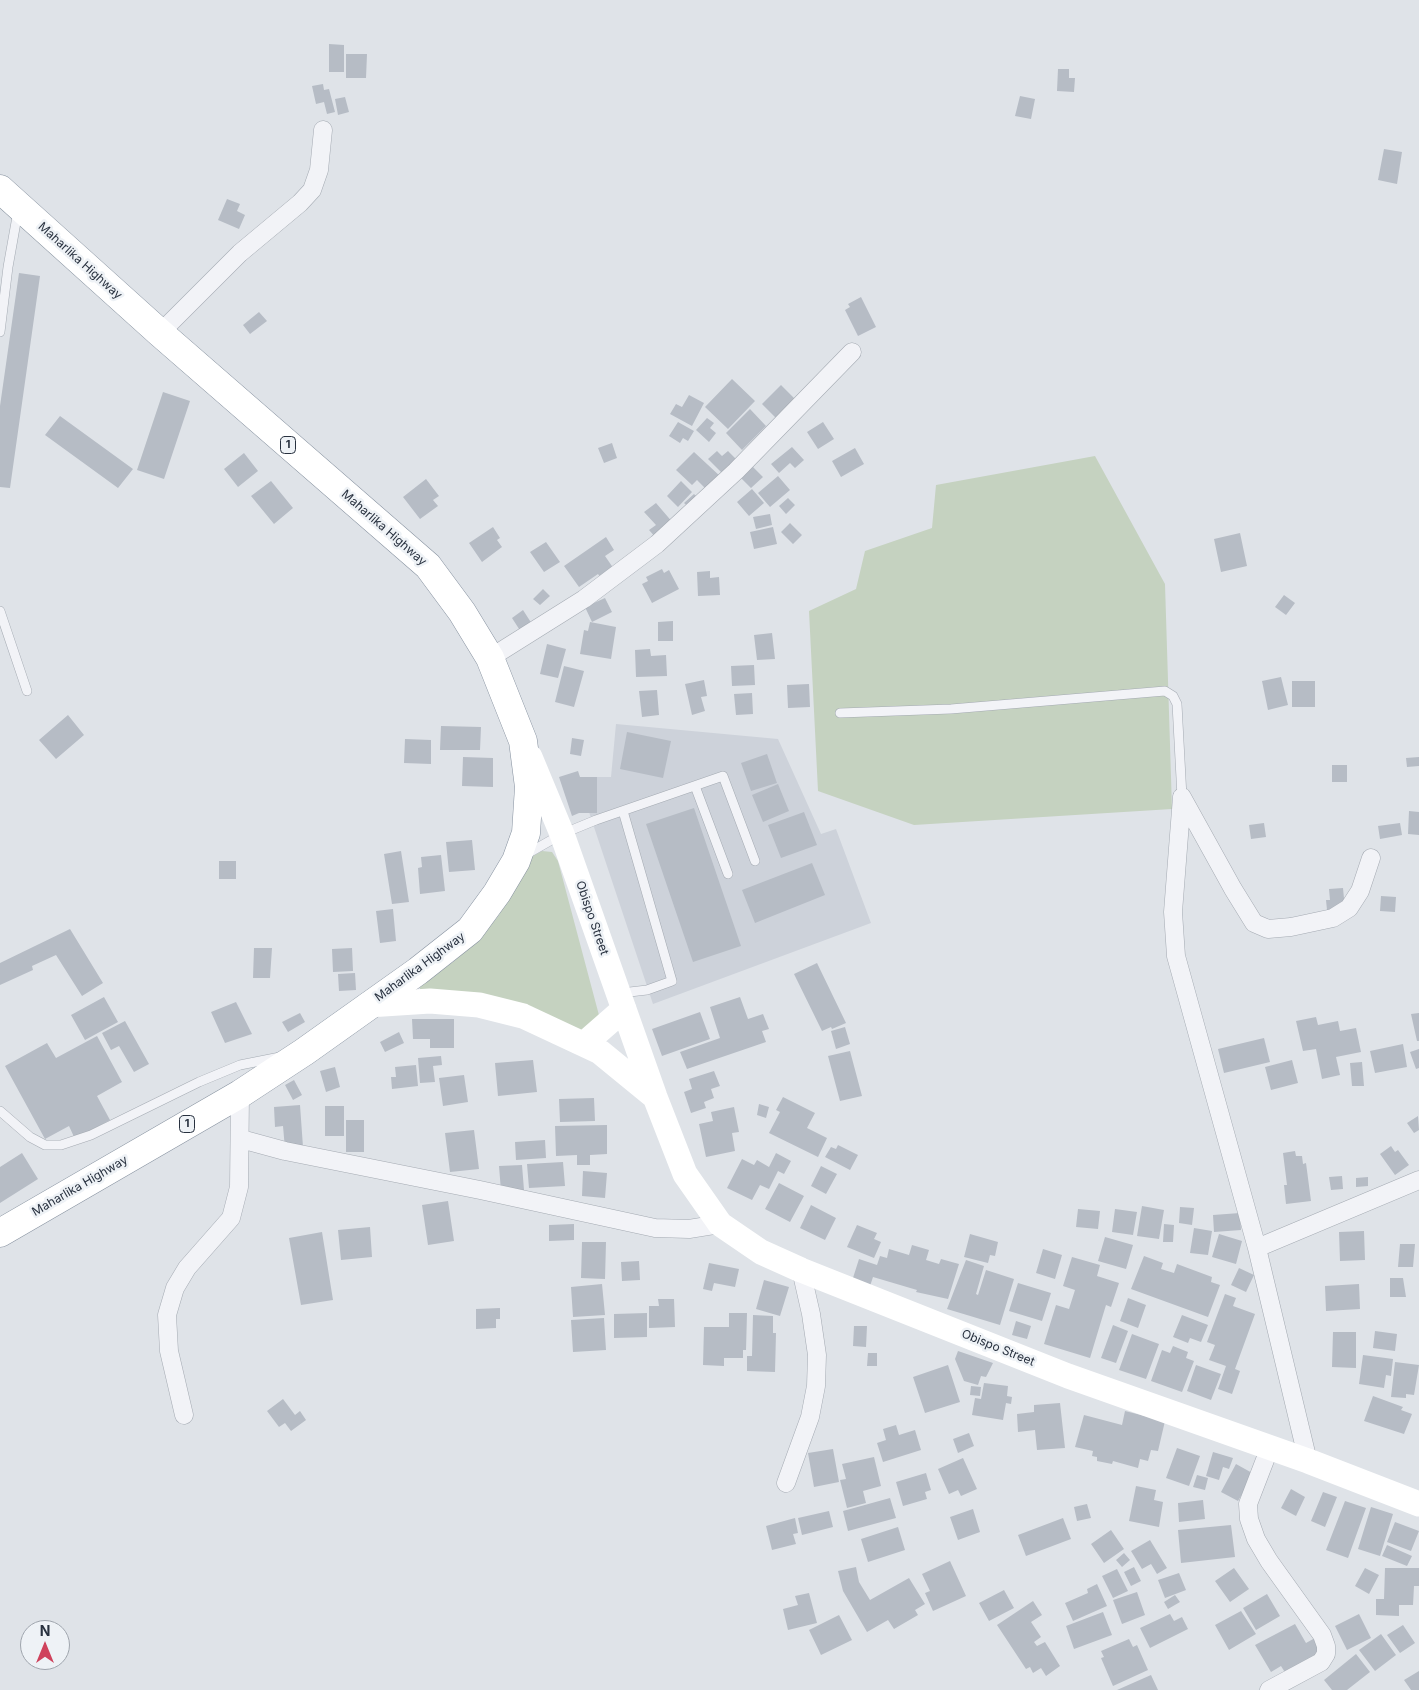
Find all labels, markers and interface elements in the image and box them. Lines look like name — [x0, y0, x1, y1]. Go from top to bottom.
street label: Maharlika Highway — [35, 220, 125, 302]
road number: 1 — [280, 436, 296, 454]
street label: Maharlika Highway — [339, 487, 429, 569]
street label: Obispo Street — [573, 879, 611, 957]
street label: Maharlika Highway — [372, 929, 468, 1005]
road number: 1 — [180, 1116, 194, 1132]
street label: Maharlika Highway — [30, 1153, 130, 1219]
street label: Obispo Street — [959, 1327, 1037, 1369]
north arrow — [20, 1620, 70, 1670]
text: N — [40, 1622, 50, 1639]

